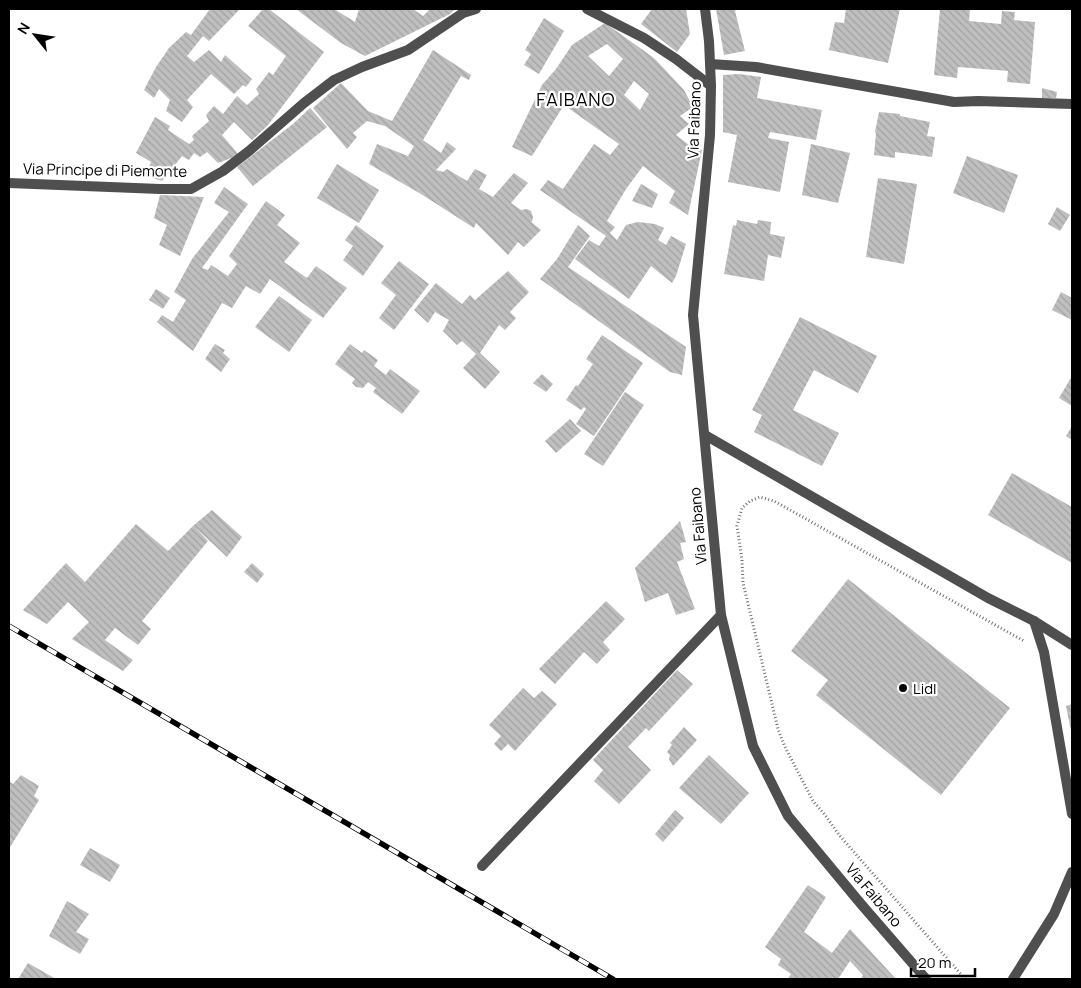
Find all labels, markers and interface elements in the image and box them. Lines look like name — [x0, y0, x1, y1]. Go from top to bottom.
north arrow — [10, 10, 60, 60]
text: N — [13, 19, 34, 37]
street label: Via Faibano — [682, 81, 706, 159]
district label: FAIBANO — [536, 87, 616, 111]
street label: Via Principe di Piemonte — [23, 158, 187, 182]
street label: Via Faibano — [684, 486, 712, 566]
place label: Lidl — [913, 678, 937, 699]
marker: Lidl — [897, 682, 909, 694]
street label: Via Faibano — [841, 859, 907, 932]
scale bar — [911, 946, 975, 978]
text: 20 m — [918, 952, 951, 973]

